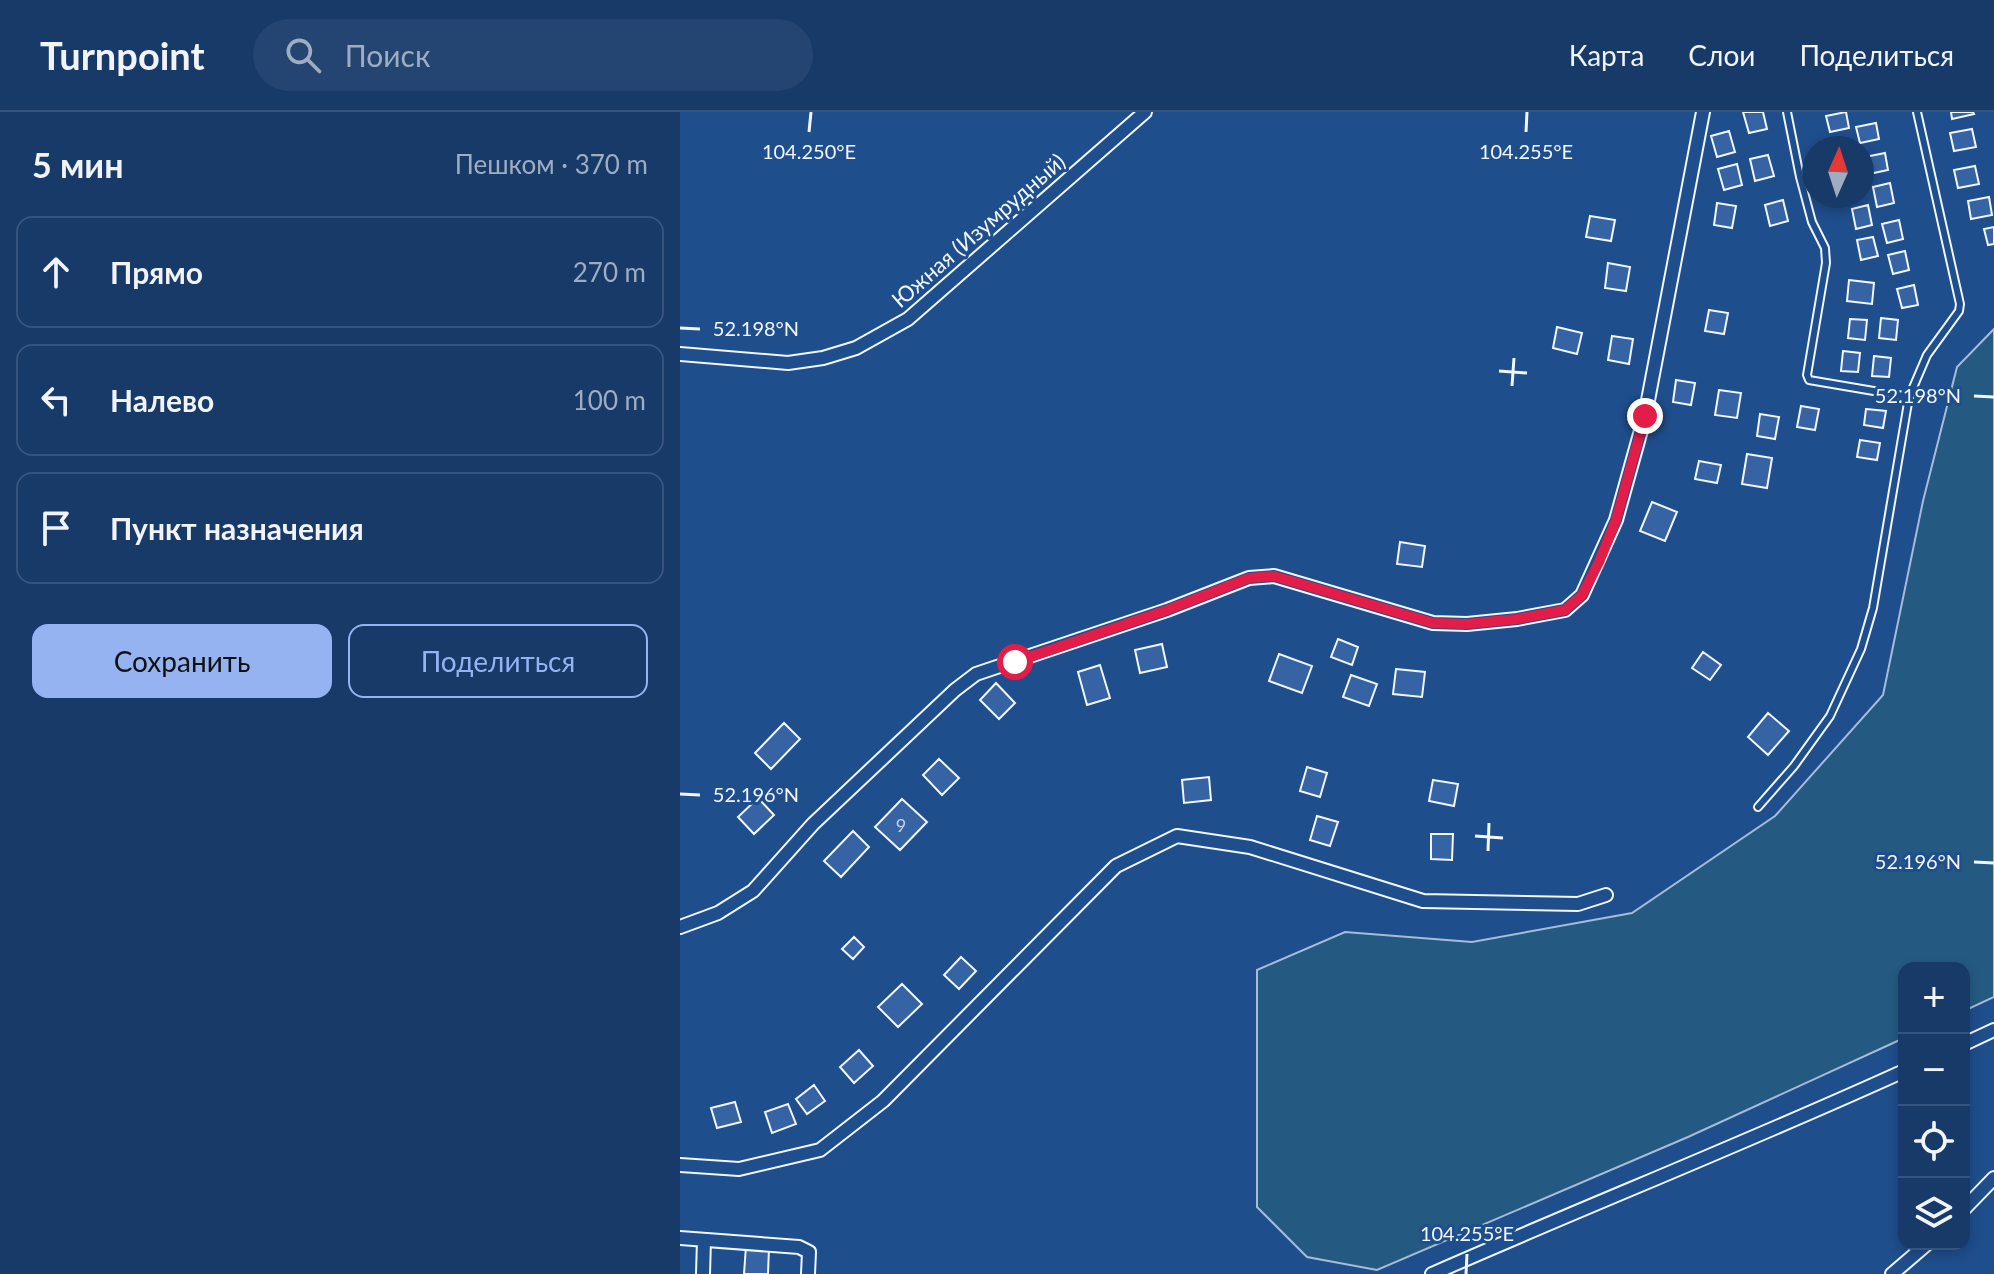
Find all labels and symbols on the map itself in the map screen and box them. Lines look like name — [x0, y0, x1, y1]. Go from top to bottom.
north arrow — [1802, 136, 1874, 208]
text: 104.250°E — [762, 139, 856, 163]
text: 104.255°E — [1479, 139, 1573, 163]
street label: Южная (Изумрудный) — [886, 147, 1070, 313]
text: 52.198°N — [713, 316, 799, 340]
text: 52.198°N — [1875, 383, 1961, 407]
route end — [1627, 398, 1663, 434]
route start — [997, 644, 1033, 680]
text: 52.196°N — [713, 782, 799, 806]
house number: 9 — [896, 814, 906, 836]
text: 52.196°N — [1875, 849, 1961, 873]
text: 104.255°E — [1420, 1221, 1514, 1245]

